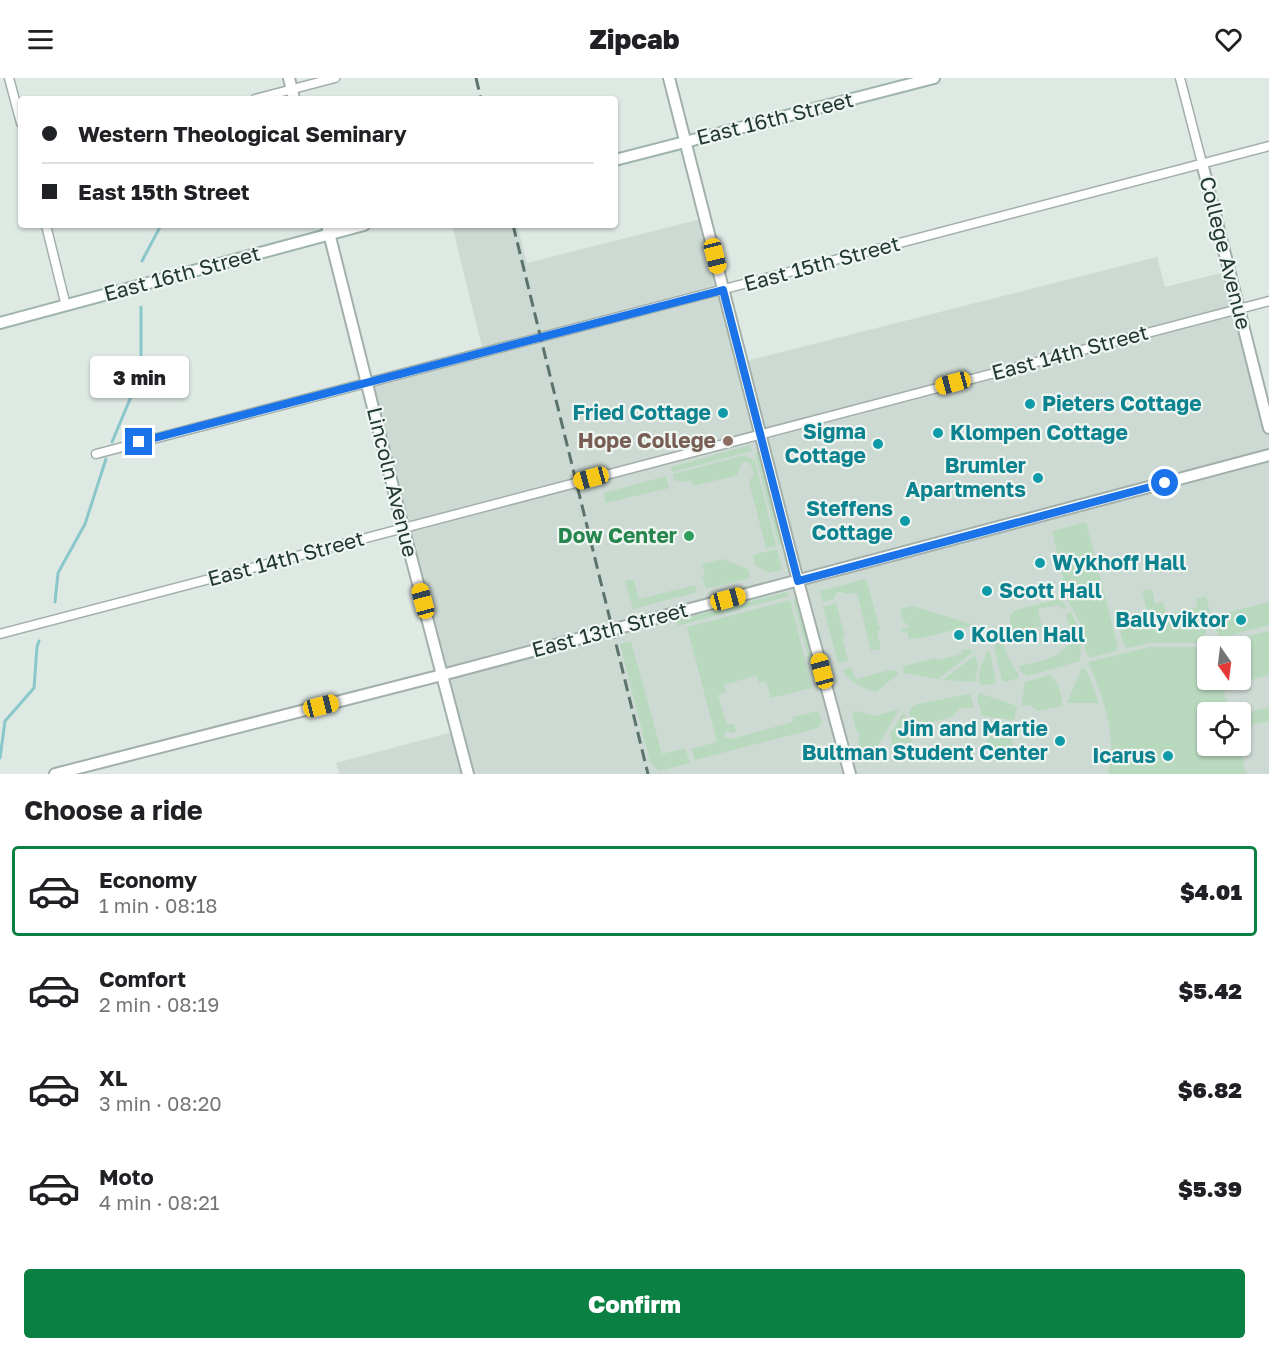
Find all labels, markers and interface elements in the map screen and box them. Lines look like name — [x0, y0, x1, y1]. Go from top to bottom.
icon: menu — [24, 23, 57, 56]
text: Zipcab — [590, 23, 679, 55]
icon: heart — [1212, 23, 1245, 56]
street label: East 16th Street — [694, 86, 856, 150]
text: Western Theological Seminary — [78, 120, 407, 147]
street label: College Avenue — [1194, 174, 1258, 332]
text: East 15th Street — [78, 178, 250, 205]
street label: East 15th Street — [741, 230, 903, 296]
car — [702, 236, 728, 276]
street label: East 16th Street — [101, 240, 263, 306]
street label: East 14th Street — [989, 319, 1151, 385]
callout: 3 min — [90, 355, 188, 397]
text: 3 min — [113, 365, 166, 389]
car — [933, 370, 973, 396]
place label: Pieters Cottage — [1042, 390, 1202, 416]
marker: Pieters Cottage — [1023, 397, 1037, 411]
place label: Fried Cottage — [573, 399, 711, 425]
street label: Lincoln Avenue — [362, 404, 424, 559]
marker: Fried Cottage — [716, 406, 730, 420]
place label: Sigma Cottage — [784, 418, 866, 468]
place label: Klompen Cottage — [950, 419, 1128, 445]
marker: Klompen Cottage — [931, 426, 945, 440]
place label: Hope College — [578, 427, 716, 453]
route end — [125, 428, 152, 455]
marker: Hope College — [721, 434, 735, 448]
marker: Sigma Cottage — [871, 437, 885, 451]
place label: Brumler Apartments — [905, 452, 1026, 502]
car — [571, 465, 611, 491]
route start — [1151, 469, 1178, 496]
marker: Brumler Apartments — [1031, 471, 1045, 485]
place label: Steffens Cottage — [806, 495, 893, 545]
marker: Steffens Cottage — [898, 514, 912, 528]
place label: Dow Center — [558, 522, 677, 548]
street label: East 14th Street — [205, 525, 367, 591]
marker: Dow Center — [682, 529, 696, 543]
place label: Wykhoff Hall — [1052, 549, 1186, 575]
marker: Wykhoff Hall — [1033, 556, 1047, 570]
place label: Scott Hall — [999, 577, 1102, 603]
car — [410, 581, 436, 621]
marker: Scott Hall — [980, 584, 994, 598]
car — [708, 586, 748, 612]
street label: East 13th Street — [529, 596, 691, 662]
place label: Ballyviktor — [1115, 606, 1229, 632]
marker: Ballyviktor — [1234, 613, 1248, 627]
place label: Kollen Hall — [971, 621, 1085, 647]
marker: Kollen Hall — [952, 628, 966, 642]
north arrow — [1197, 636, 1251, 690]
map controls — [1197, 636, 1251, 756]
car — [809, 651, 835, 691]
car — [301, 693, 341, 719]
button: locate — [1197, 702, 1251, 756]
place label: Jim and Martie Bultman Student Center — [802, 715, 1048, 765]
marker: Jim and Martie Bultman Student Center — [1053, 734, 1067, 748]
place label: Icarus — [1092, 742, 1156, 768]
marker: Icarus — [1161, 749, 1175, 763]
text: Choose a ride — [24, 794, 203, 826]
icon: car — [27, 864, 81, 918]
text: Economy — [99, 866, 197, 893]
text: $4.01 — [1180, 878, 1242, 905]
text: 1 min · 08:18 — [99, 893, 218, 917]
icon: car — [27, 963, 81, 1017]
text: Comfort — [99, 965, 186, 992]
text: $5.42 — [1179, 977, 1242, 1004]
text: 2 min · 08:19 — [99, 992, 219, 1016]
icon: car — [27, 1062, 81, 1116]
text: XL — [99, 1064, 127, 1091]
text: $6.82 — [1178, 1076, 1242, 1103]
text: 3 min · 08:20 — [99, 1091, 222, 1115]
icon: car — [27, 1161, 81, 1215]
text: Moto — [99, 1163, 154, 1190]
text: $5.39 — [1178, 1175, 1242, 1202]
text: 4 min · 08:21 — [99, 1190, 219, 1214]
button: Confirm — [24, 1269, 1245, 1338]

